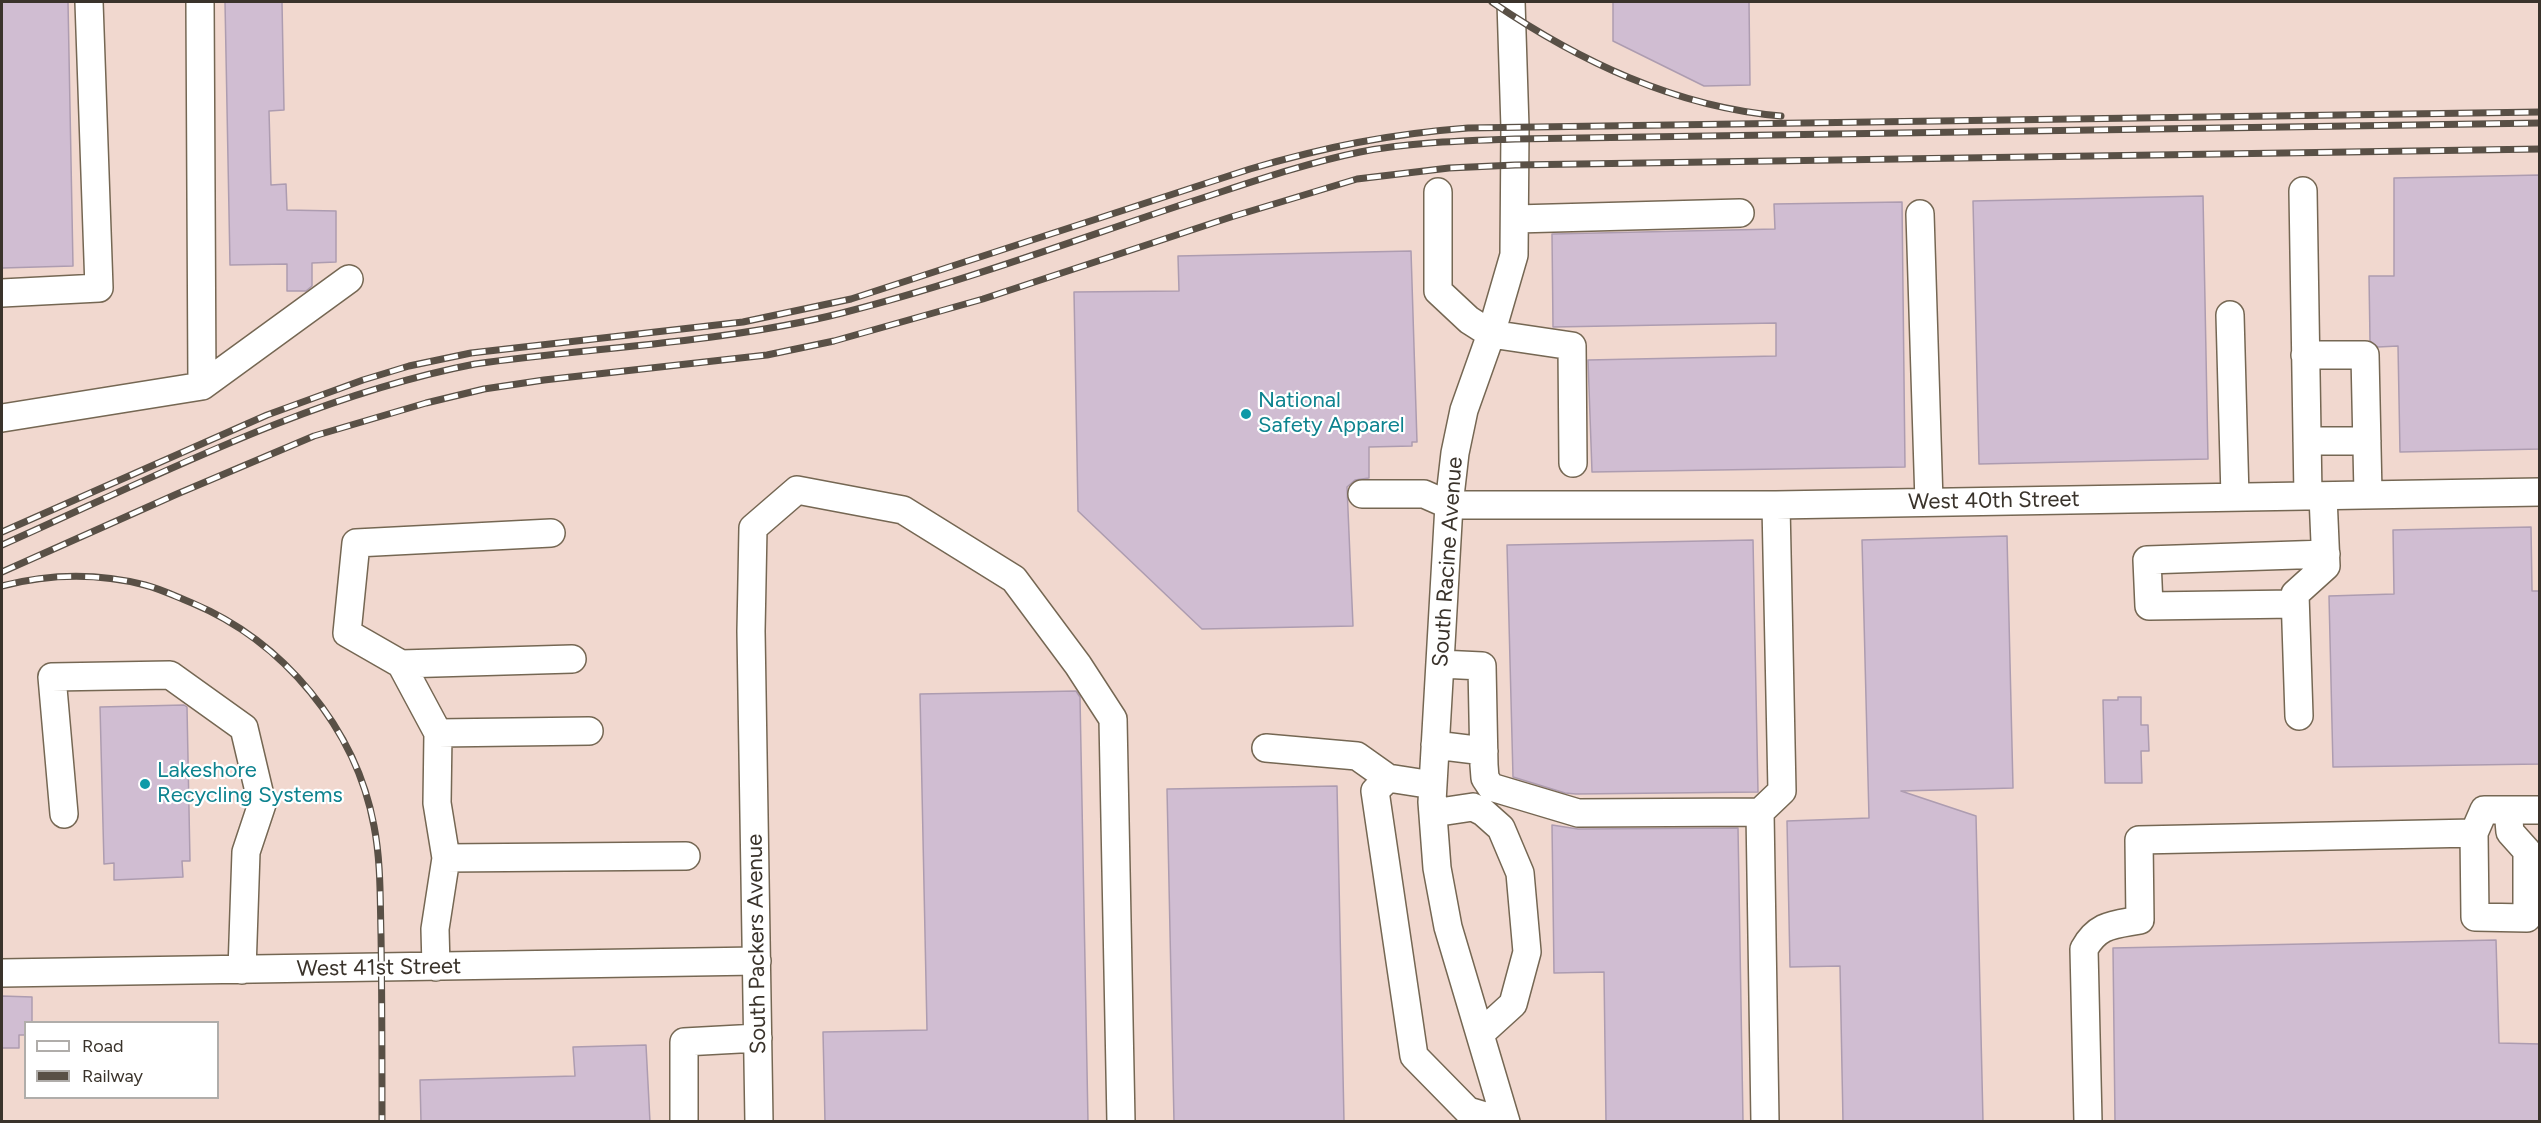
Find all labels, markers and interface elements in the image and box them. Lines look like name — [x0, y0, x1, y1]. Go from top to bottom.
place label: National Safety Apparel — [1258, 388, 1405, 440]
marker: National Safety Apparel — [1239, 407, 1253, 421]
street label: South Racine Avenue — [1427, 456, 1469, 668]
street label: West 40th Street — [1908, 486, 2080, 516]
place label: Lakeshore Recycling Systems — [157, 758, 343, 810]
marker: Lakeshore Recycling Systems — [138, 777, 152, 791]
street label: South Packers Avenue — [742, 834, 772, 1054]
street label: West 41st Street — [296, 953, 462, 983]
legend — [24, 1021, 219, 1099]
text: Road — [82, 1035, 123, 1057]
text: Railway — [82, 1065, 143, 1087]

